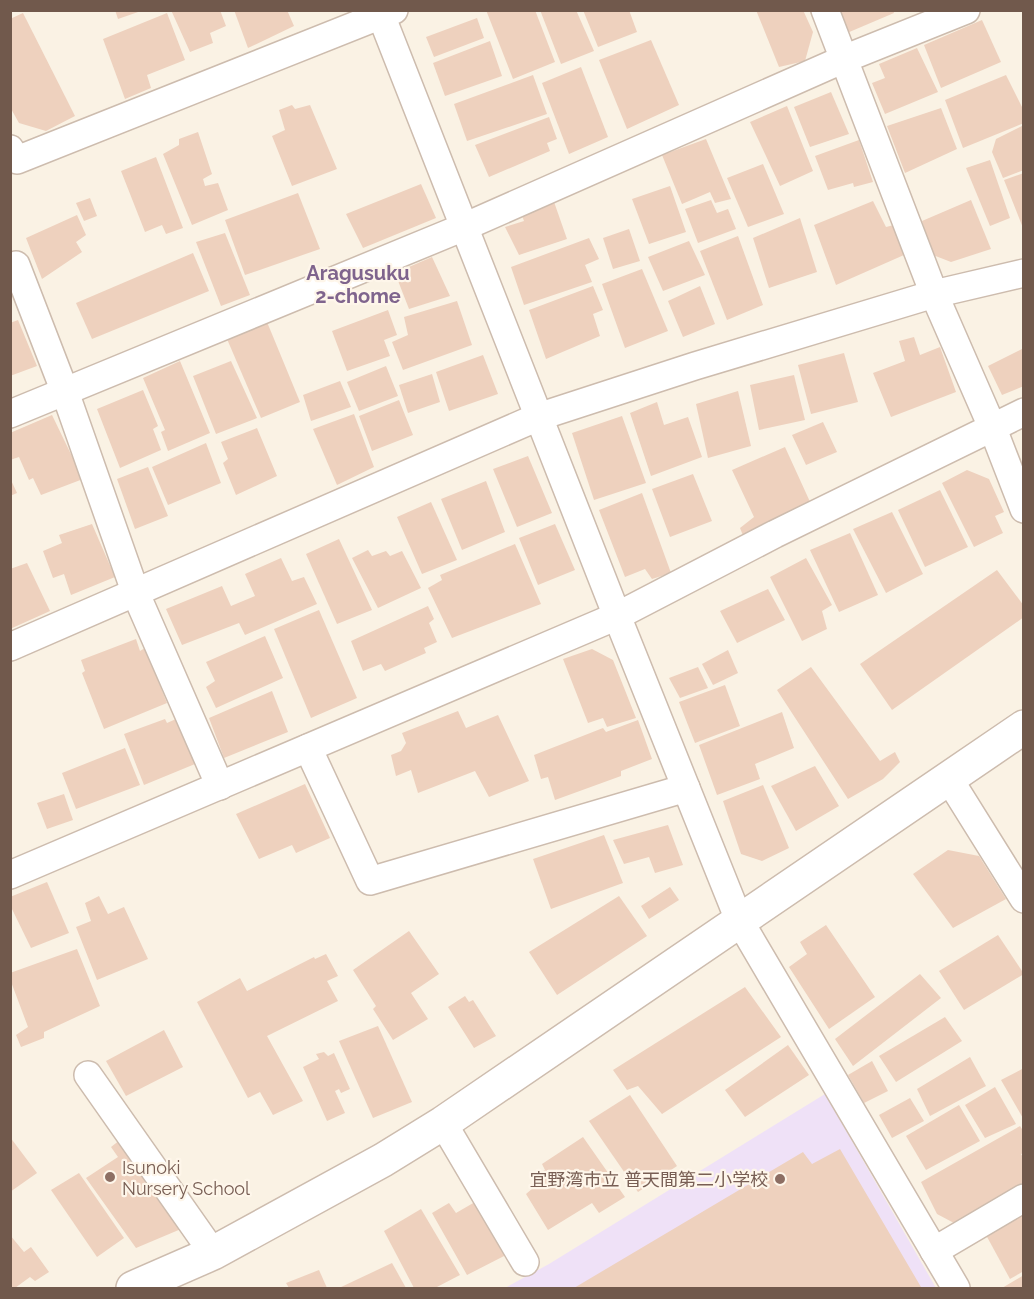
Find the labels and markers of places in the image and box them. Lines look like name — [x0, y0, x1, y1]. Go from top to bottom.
place label: Isunoki Nursery School — [122, 1157, 250, 1199]
place label: 宜野湾市立 普天間第二小学校 — [529, 1169, 768, 1190]
marker: Isunoki Nursery School — [103, 1170, 117, 1184]
marker: 宜野湾市立 普天間第二小学校 — [773, 1172, 787, 1186]

